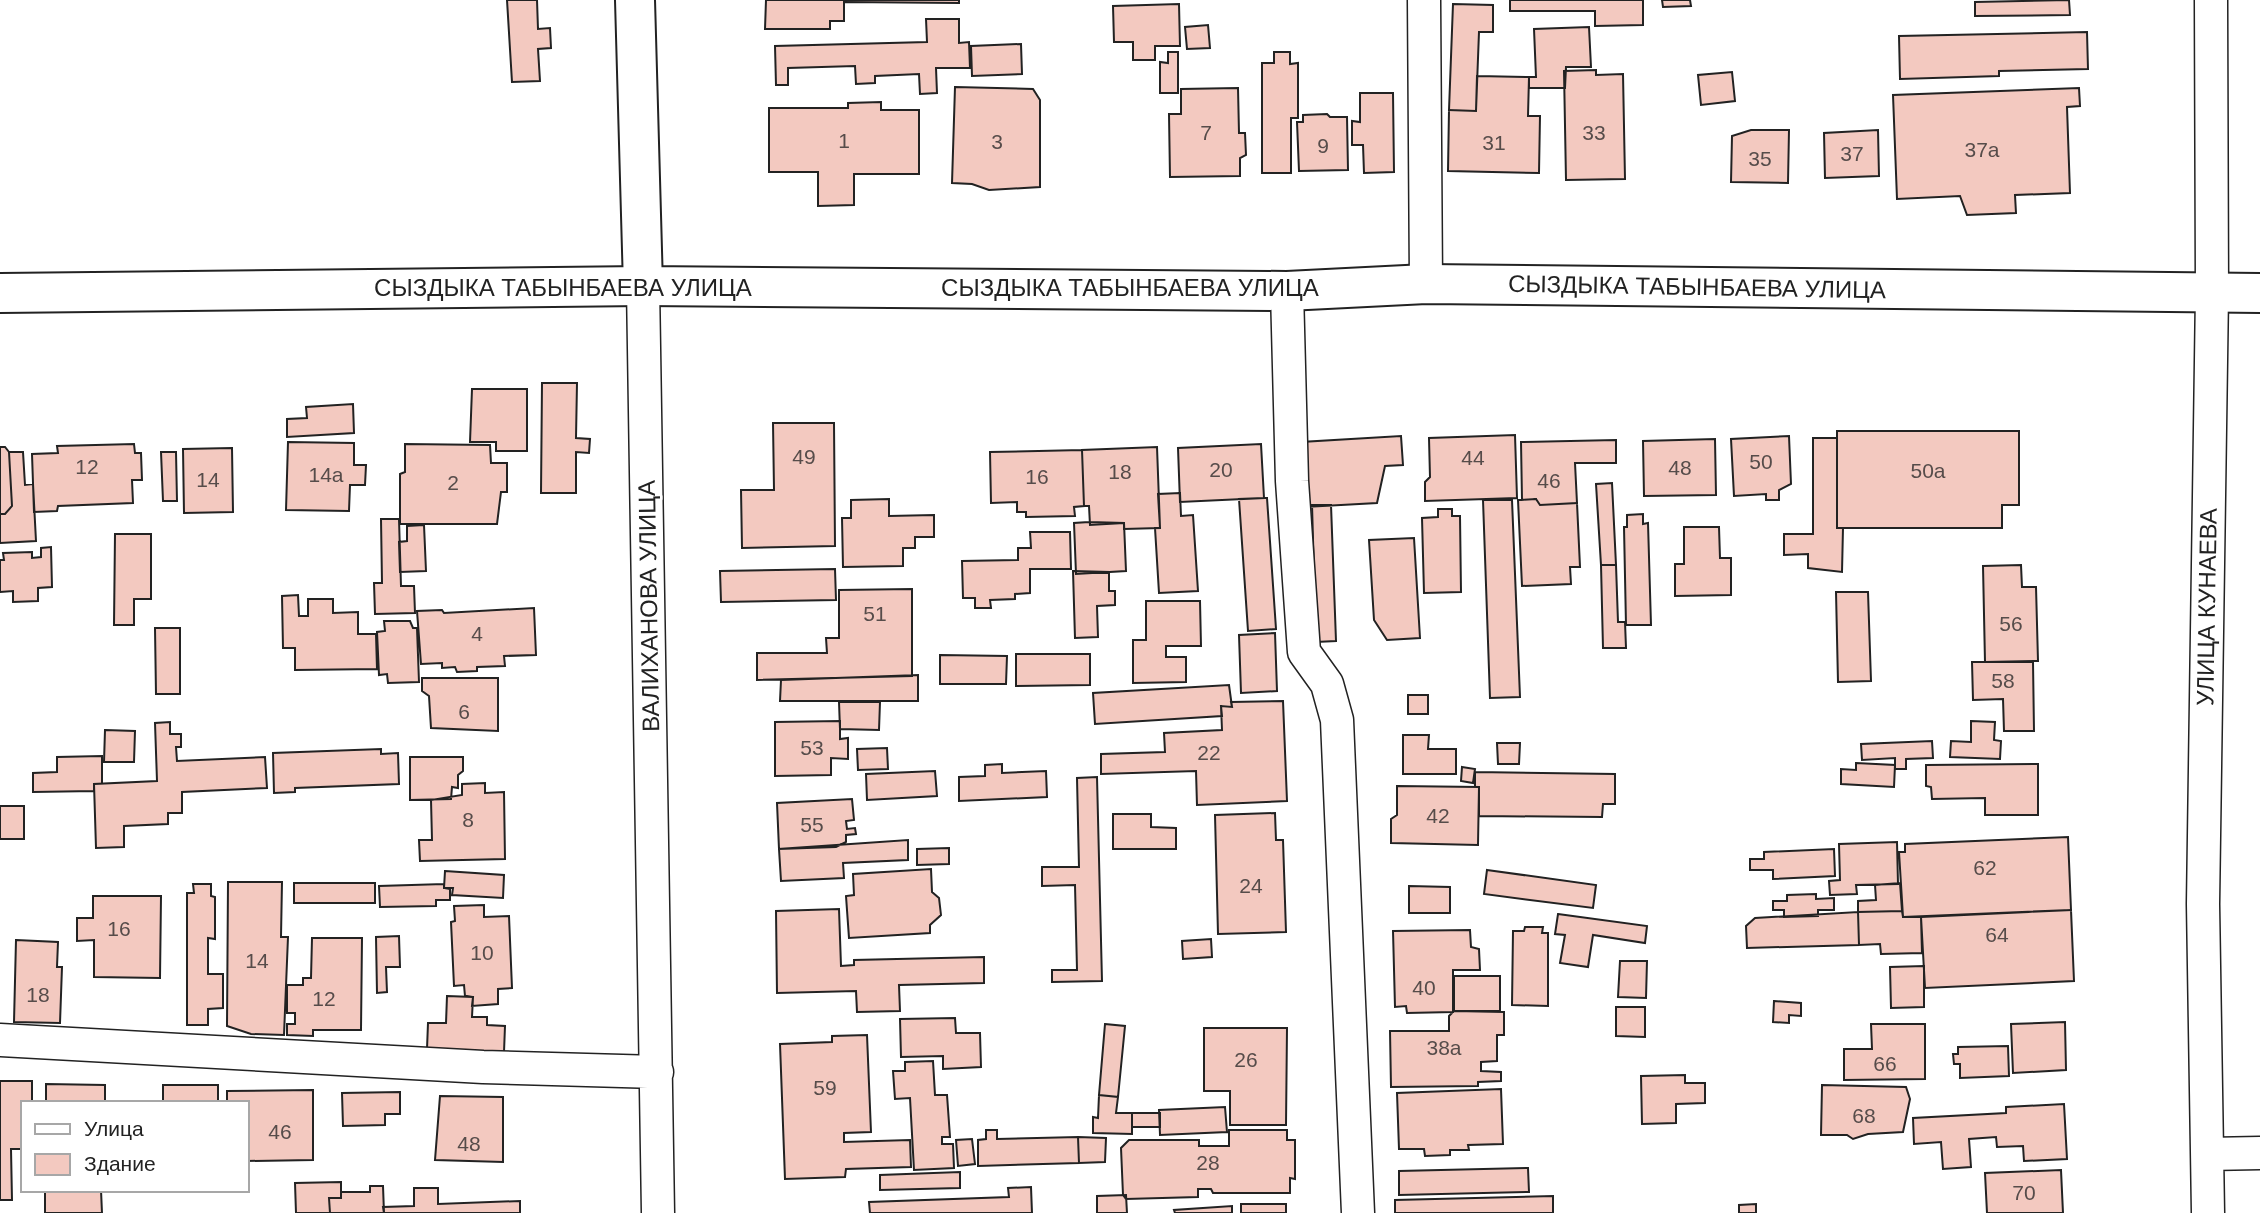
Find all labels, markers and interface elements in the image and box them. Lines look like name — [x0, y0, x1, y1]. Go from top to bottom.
house number: 7 — [1200, 121, 1212, 144]
house number: 33 — [1582, 121, 1606, 144]
house number: 1 — [838, 129, 850, 152]
house number: 3 — [991, 130, 1003, 153]
house number: 31 — [1482, 131, 1506, 154]
house number: 9 — [1317, 134, 1329, 157]
house number: 37а — [1964, 138, 2000, 161]
house number: 37 — [1840, 142, 1864, 165]
house number: 35 — [1748, 147, 1772, 170]
street label: СЫЗДЫКА ТАБЫНБАЕВА УЛИЦА — [1508, 270, 1886, 303]
street label: СЫЗДЫКА ТАБЫНБАЕВА УЛИЦА — [374, 274, 752, 301]
street label: СЫЗДЫКА ТАБЫНБАЕВА УЛИЦА — [941, 274, 1319, 301]
house number: 49 — [792, 445, 816, 468]
house number: 44 — [1461, 446, 1485, 469]
house number: 50 — [1749, 450, 1773, 473]
house number: 12 — [75, 455, 99, 478]
house number: 48 — [1668, 456, 1692, 479]
house number: 20 — [1209, 458, 1233, 481]
house number: 50а — [1910, 459, 1946, 482]
house number: 18 — [1108, 460, 1132, 483]
house number: 14а — [308, 463, 344, 486]
house number: 16 — [1025, 465, 1049, 488]
house number: 14 — [196, 468, 220, 491]
house number: 46 — [1537, 469, 1561, 492]
house number: 2 — [447, 471, 459, 494]
street label: ВАЛИХАНОВА УЛИЦА — [633, 480, 664, 732]
street label: УЛИЦА КУНАЕВА — [2191, 508, 2222, 706]
house number: 51 — [863, 602, 887, 625]
house number: 56 — [1999, 612, 2023, 635]
house number: 4 — [471, 622, 483, 645]
house number: 58 — [1991, 669, 2015, 692]
house number: 6 — [458, 700, 470, 723]
house number: 53 — [800, 736, 824, 759]
house number: 22 — [1197, 741, 1221, 764]
house number: 42 — [1426, 804, 1450, 827]
house number: 8 — [462, 808, 474, 831]
house number: 55 — [800, 813, 824, 836]
house number: 62 — [1973, 856, 1997, 879]
house number: 24 — [1239, 874, 1263, 897]
house number: 16 — [107, 917, 131, 940]
house number: 64 — [1985, 923, 2009, 946]
house number: 10 — [470, 941, 494, 964]
house number: 14 — [245, 949, 269, 972]
house number: 40 — [1412, 976, 1436, 999]
house number: 18 — [26, 983, 50, 1006]
house number: 12 — [312, 987, 336, 1010]
house number: 38а — [1426, 1036, 1462, 1059]
house number: 26 — [1234, 1048, 1258, 1071]
house number: 66 — [1873, 1052, 1897, 1075]
house number: 59 — [813, 1076, 837, 1099]
legend — [21, 1101, 248, 1192]
house number: 68 — [1852, 1104, 1876, 1127]
text: Улица — [84, 1117, 144, 1140]
house number: 46 — [268, 1120, 292, 1143]
house number: 48 — [457, 1132, 481, 1155]
house number: 28 — [1196, 1151, 1220, 1174]
text: Здание — [84, 1152, 156, 1175]
house number: 70 — [2012, 1181, 2036, 1204]

